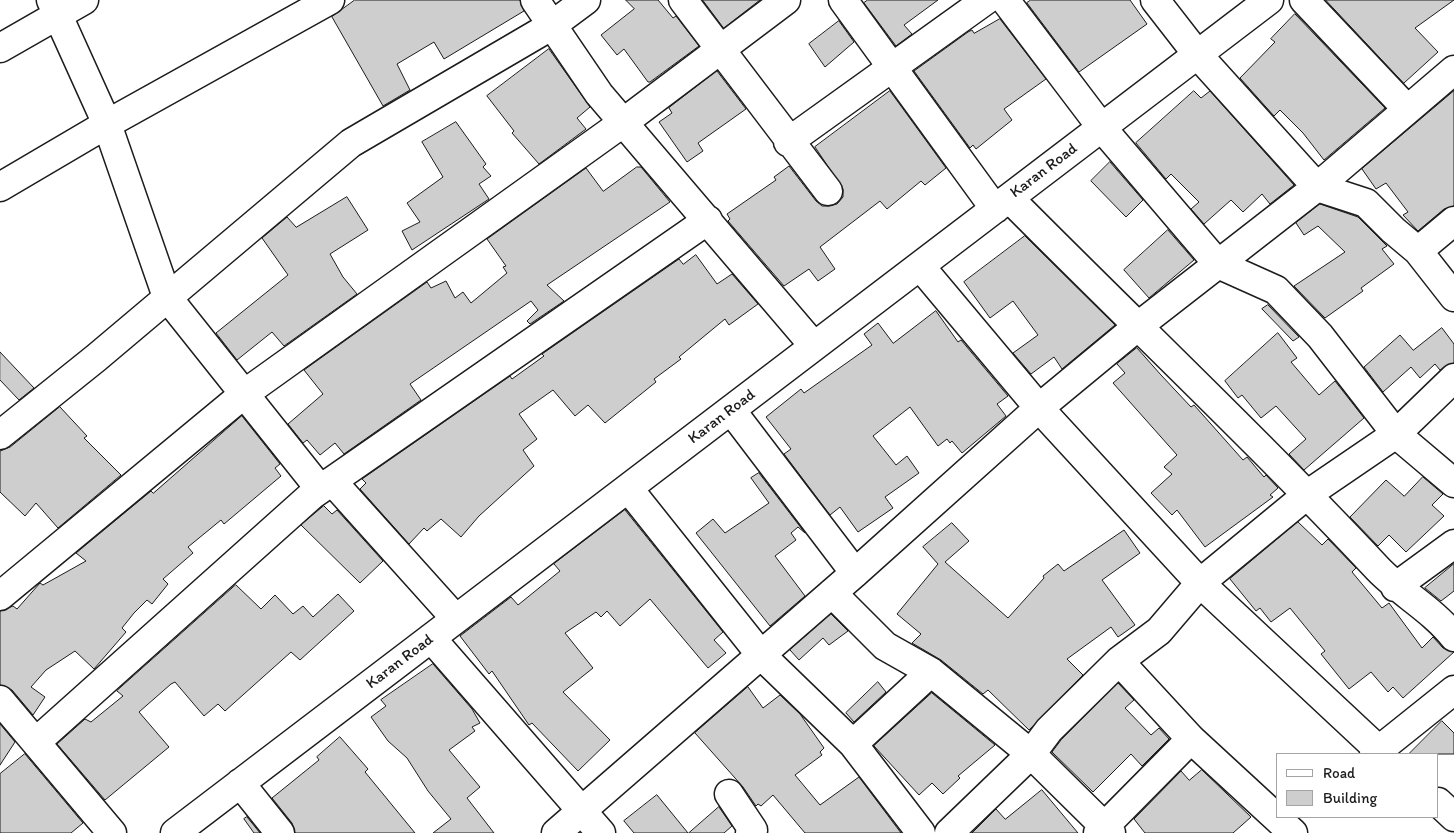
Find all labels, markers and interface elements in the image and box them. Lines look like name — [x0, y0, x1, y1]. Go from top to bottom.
street label: Karan Road — [1007, 139, 1081, 203]
street label: Karan Road — [685, 385, 759, 449]
street label: Karan Road — [363, 630, 437, 694]
legend — [1276, 753, 1439, 818]
text: Road — [1323, 764, 1355, 782]
text: Building — [1323, 789, 1377, 807]

